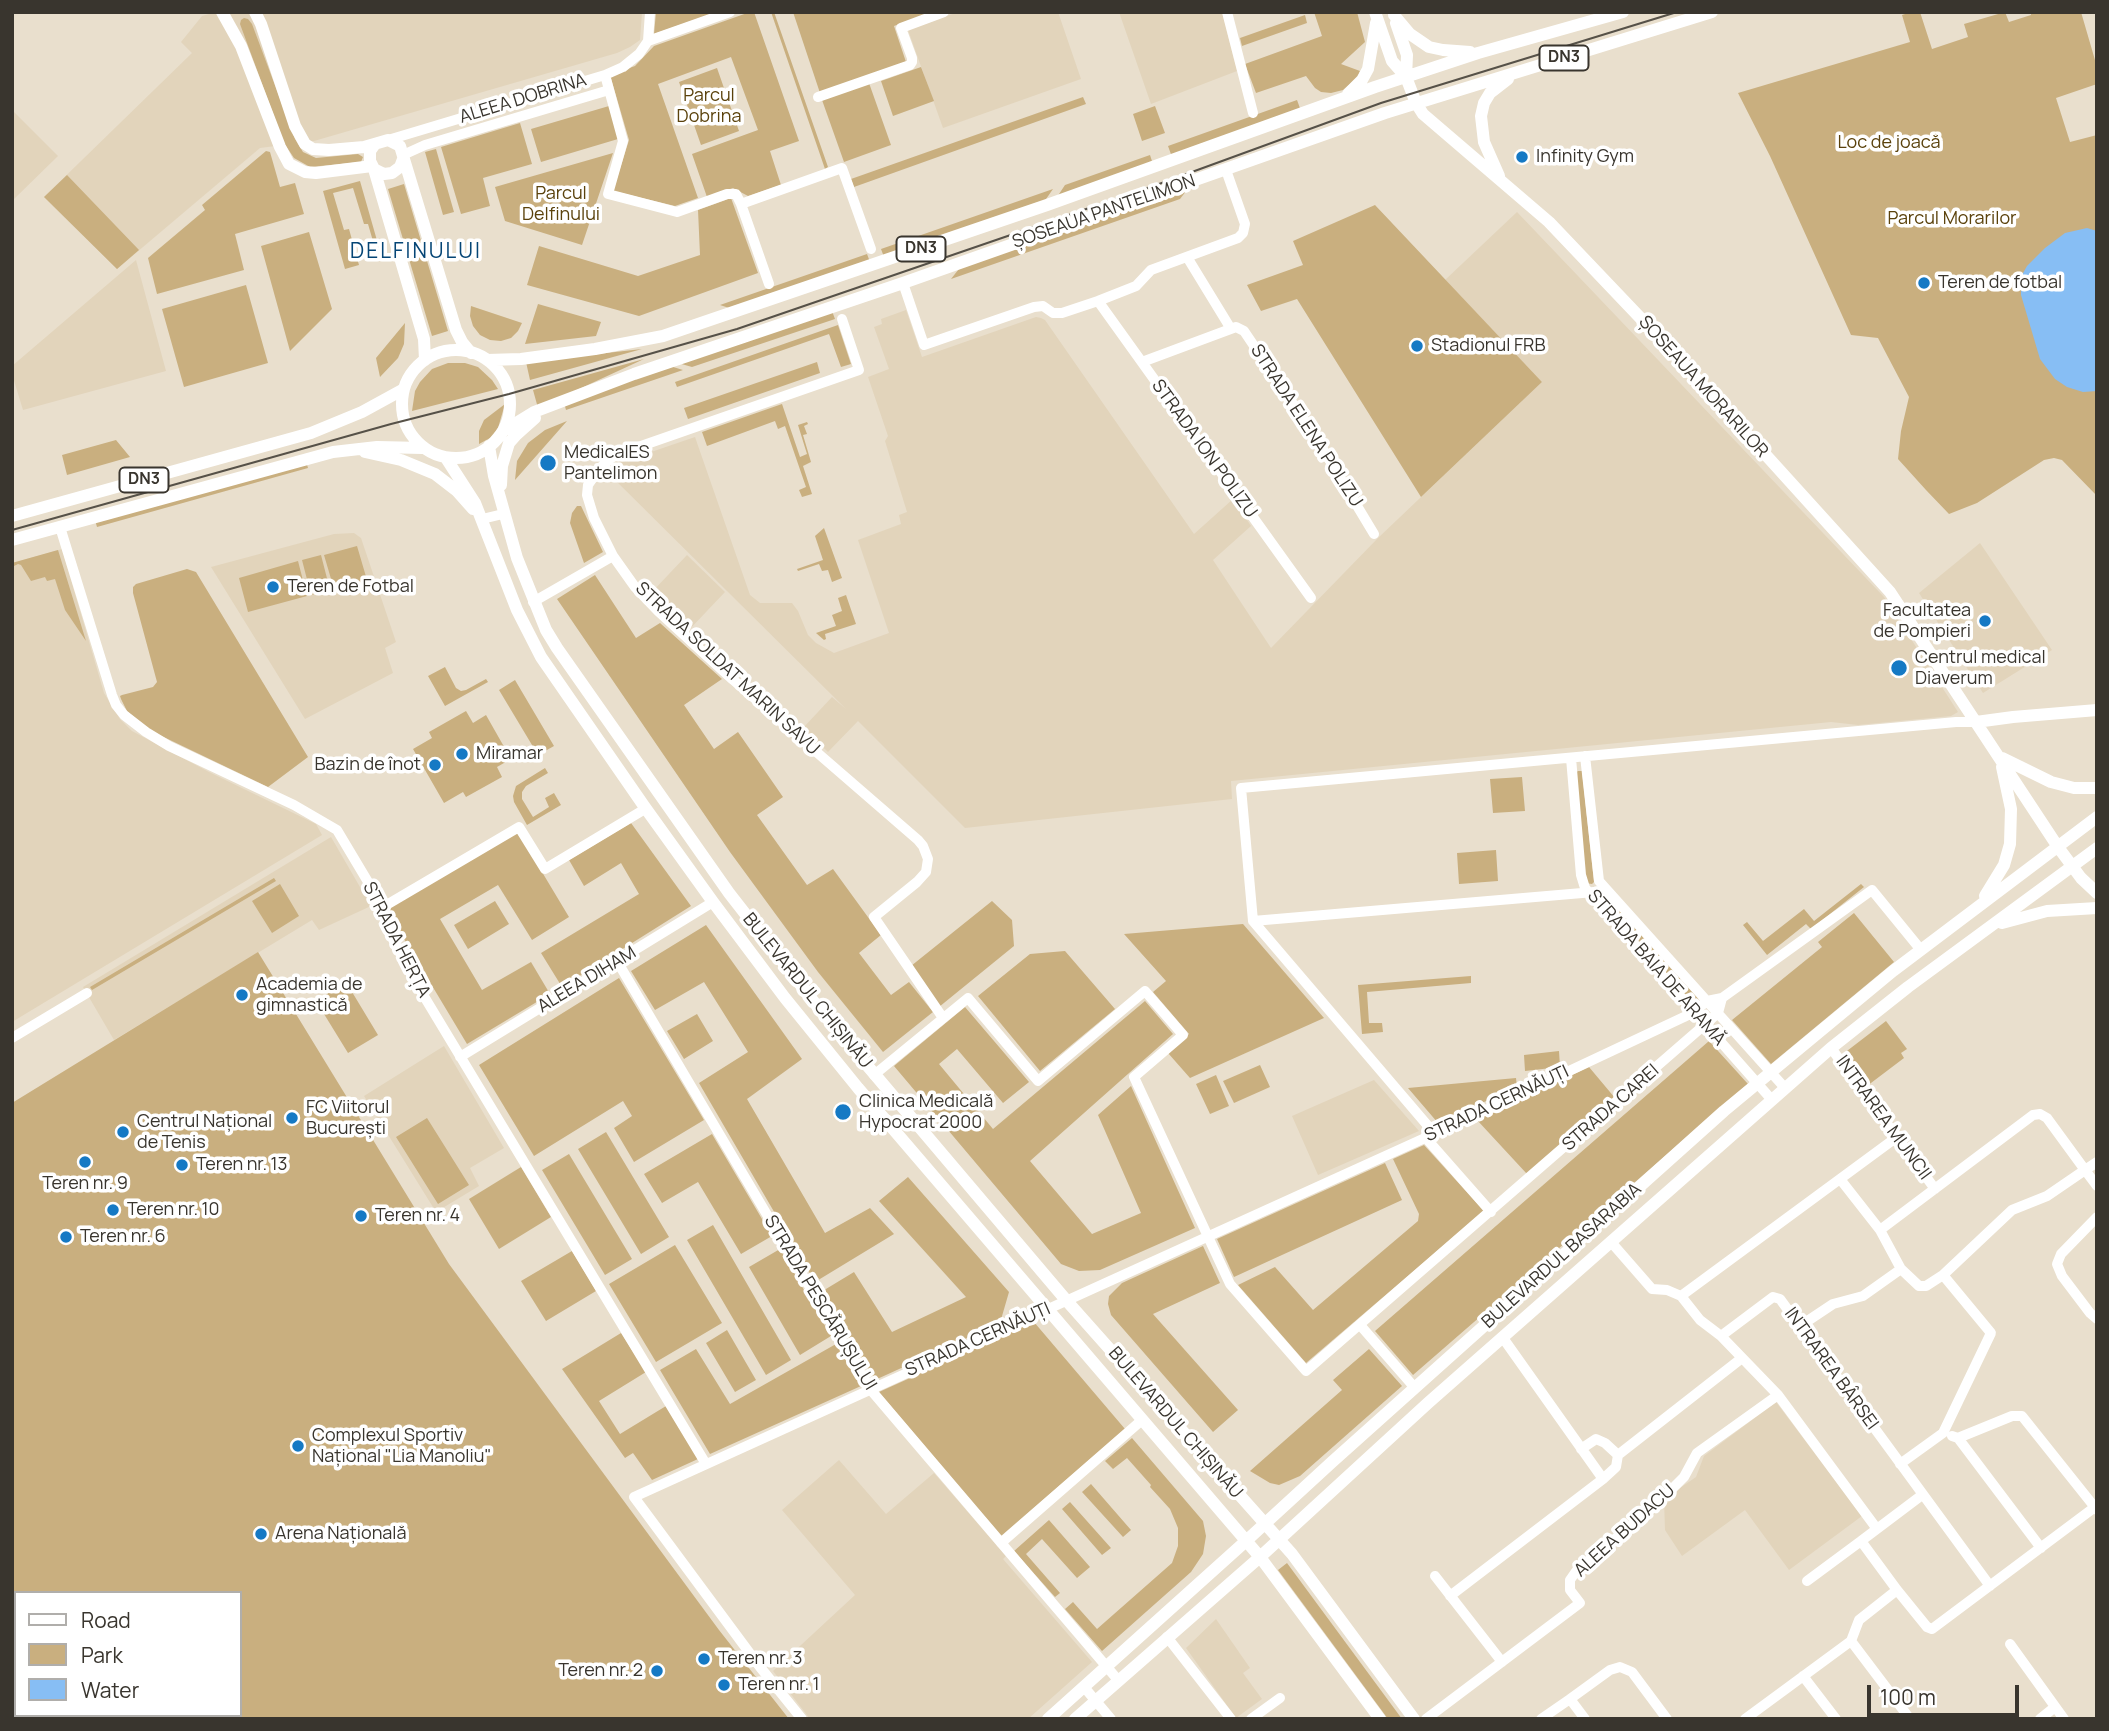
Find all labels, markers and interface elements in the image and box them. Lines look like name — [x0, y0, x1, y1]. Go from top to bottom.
road number: DN3 — [1540, 46, 1588, 71]
street label: ALEEA DOBRINA — [457, 69, 589, 129]
park label: Parcul Dobrina — [677, 85, 741, 128]
park label: Loc de joacă — [1837, 132, 1941, 154]
place label: Infinity Gym — [1536, 146, 1634, 168]
marker: Infinity Gym — [1514, 149, 1530, 165]
street label: ȘOSEAUA PANTELIMON — [1010, 171, 1198, 253]
park label: Parcul Delfinului — [522, 183, 600, 226]
park label: Parcul Morarilor — [1887, 208, 2017, 230]
road number: DN3 — [897, 236, 946, 262]
district label: DELFINULUI — [351, 239, 481, 265]
place label: Teren de fotbal — [1938, 272, 2062, 294]
marker: Teren de fotbal — [1916, 275, 1932, 291]
street label: ȘOSEAUA MORARILOR — [1634, 312, 1772, 462]
place label: Stadionul FRB — [1431, 335, 1545, 357]
marker: Stadionul FRB — [1409, 338, 1425, 354]
street label: STRADA ELENA POLIZU — [1245, 341, 1367, 511]
street label: STRADA ION POLIZU — [1147, 376, 1261, 522]
place label: MedicalES Pantelimon — [564, 442, 657, 484]
marker: MedicalES Pantelimon — [538, 453, 558, 473]
road number: DN3 — [120, 467, 168, 492]
place label: Teren de Fotbal — [287, 576, 414, 598]
street label: STRADA SOLDAT MARIN SAVU — [630, 578, 824, 760]
marker: Teren de Fotbal — [265, 579, 281, 595]
place label: Facultatea de Pompieri — [1873, 600, 1971, 642]
marker: Facultatea de Pompieri — [1977, 613, 1993, 629]
place label: Centrul medical Diaverum — [1915, 647, 2046, 690]
marker: Centrul medical Diaverum — [1889, 658, 1909, 678]
place label: Miramar — [476, 743, 543, 765]
marker: Miramar — [454, 746, 470, 762]
place label: Bazin de înot — [314, 754, 421, 776]
marker: Bazin de înot — [427, 757, 443, 773]
street label: STRADA HERȚA — [358, 879, 434, 1001]
street label: STRADA BAIA DE ARAMĂ — [1582, 886, 1730, 1050]
street label: BULEVARDUL CHIȘINĂU — [738, 909, 876, 1073]
street label: ALEEA DIHAM — [534, 942, 640, 1018]
place label: Academia de gimnastică — [256, 974, 362, 1016]
marker: Academia de gimnastică — [234, 987, 250, 1003]
street label: INTRAREA MUNCII — [1831, 1052, 1935, 1184]
street label: STRADA CAREI — [1558, 1060, 1664, 1156]
street label: STRADA CERNĂUȚI — [1421, 1061, 1573, 1147]
place label: Clinica Medicală Hypocrat 2000 — [859, 1091, 993, 1134]
place label: FC Viitorul București — [306, 1097, 389, 1140]
marker: Clinica Medicală Hypocrat 2000 — [833, 1102, 853, 1122]
marker: FC Viitorul București — [284, 1110, 300, 1126]
place label: Centrul Național de Tenis — [137, 1111, 272, 1154]
marker: Centrul Național de Tenis — [115, 1124, 131, 1140]
marker: Teren nr. 9 — [77, 1154, 93, 1170]
place label: Teren nr. 13 — [196, 1154, 288, 1176]
marker: Teren nr. 13 — [174, 1157, 190, 1173]
place label: Teren nr. 9 — [42, 1173, 128, 1195]
street label: BULEVARDUL BASARABIA — [1478, 1179, 1646, 1333]
place label: Teren nr. 10 — [127, 1199, 220, 1221]
marker: Teren nr. 10 — [105, 1202, 121, 1218]
place label: Teren nr. 4 — [375, 1205, 460, 1227]
marker: Teren nr. 4 — [353, 1208, 369, 1224]
street label: STRADA PESCĂRUȘULUI — [759, 1212, 881, 1394]
place label: Teren nr. 6 — [80, 1226, 166, 1248]
marker: Teren nr. 6 — [58, 1229, 74, 1245]
street label: STRADA CERNĂUȚI — [902, 1298, 1054, 1382]
street label: INTRAREA BÂRSEI — [1779, 1304, 1883, 1434]
street label: BULEVARDUL CHIȘINĂU — [1103, 1343, 1247, 1503]
place label: Complexul Sportiv Național "Lia Manoliu" — [312, 1425, 491, 1468]
marker: Complexul Sportiv Național "Lia Manoliu" — [290, 1438, 306, 1454]
street label: ALEEA BUDACU — [1570, 1480, 1680, 1582]
place label: Arena Națională — [275, 1523, 407, 1545]
marker: Arena Națională — [253, 1526, 269, 1542]
legend — [14, 1591, 242, 1717]
text: Road — [81, 1606, 131, 1634]
text: Park — [81, 1641, 123, 1669]
place label: Teren nr. 3 — [718, 1648, 803, 1670]
marker: Teren nr. 3 — [696, 1651, 712, 1667]
place label: Teren nr. 2 — [558, 1660, 643, 1682]
marker: Teren nr. 2 — [649, 1663, 665, 1679]
scale bar — [1871, 1672, 2023, 1716]
place label: Teren nr. 1 — [738, 1674, 820, 1696]
text: Water — [81, 1676, 139, 1704]
marker: Teren nr. 1 — [716, 1677, 732, 1693]
text: 100 m — [1880, 1683, 1936, 1711]

